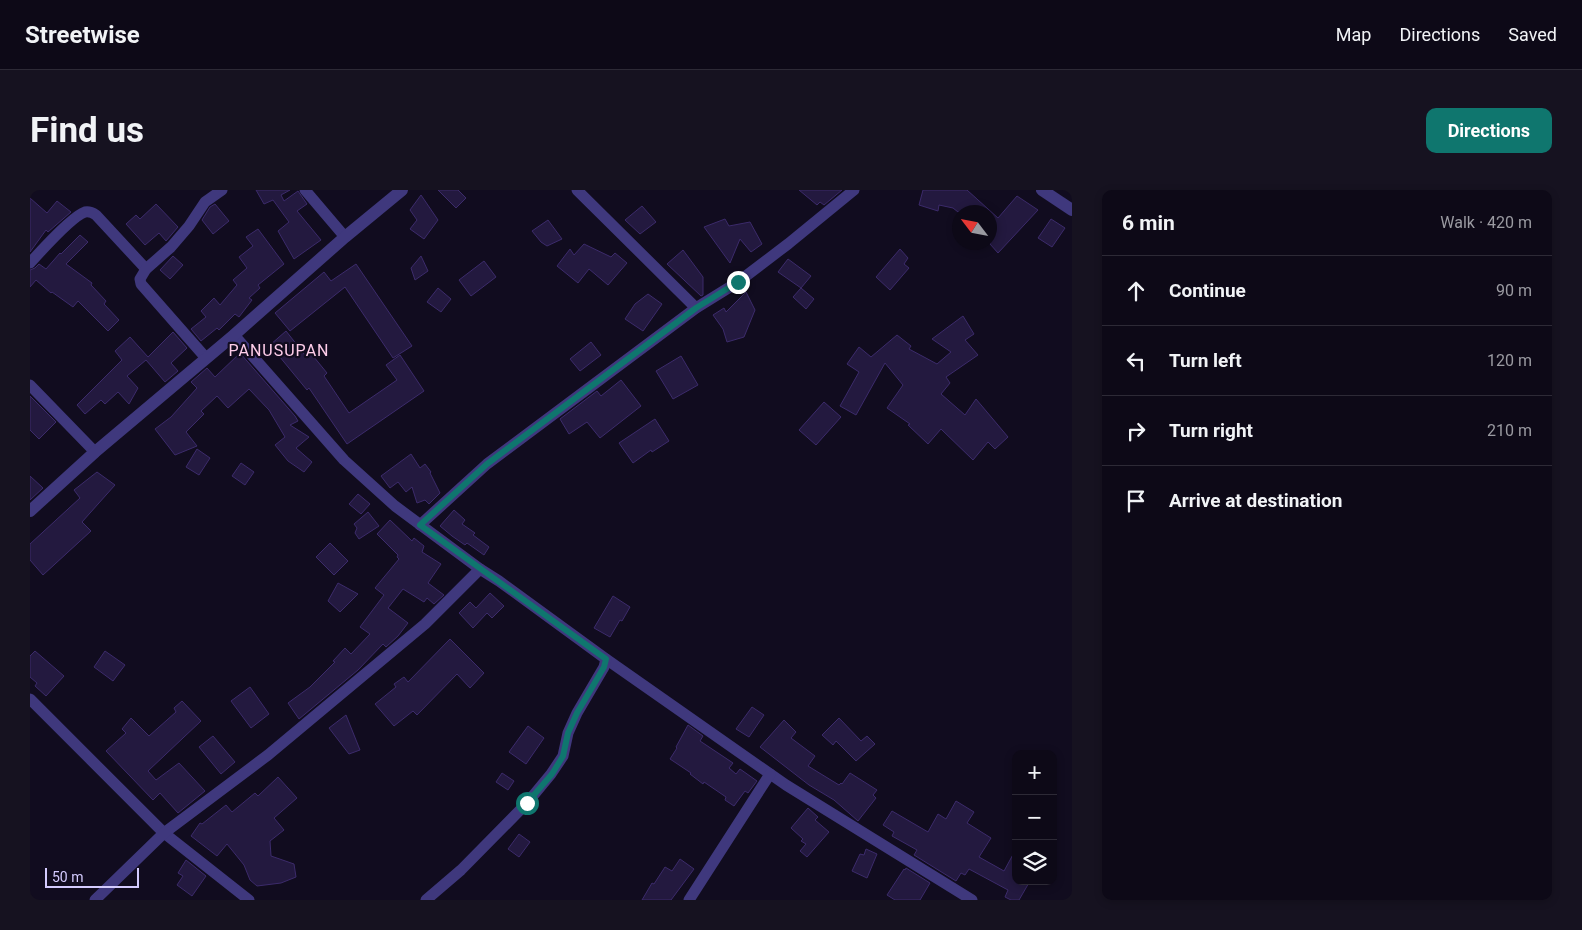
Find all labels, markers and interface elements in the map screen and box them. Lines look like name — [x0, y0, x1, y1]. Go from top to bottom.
text: Streetwise — [25, 21, 140, 49]
text: Map — [1336, 24, 1371, 45]
text: Directions — [1399, 24, 1480, 45]
text: Saved — [1508, 24, 1557, 45]
button: Directions — [1426, 108, 1552, 153]
text: Find us — [30, 110, 144, 151]
north arrow — [952, 205, 997, 250]
text: 6 min — [1122, 211, 1175, 235]
text: Walk · 420 m — [1440, 213, 1532, 232]
route end — [727, 271, 750, 294]
icon: ahead — [1122, 277, 1150, 305]
text: Continue — [1169, 279, 1246, 302]
text: 90 m — [1496, 281, 1532, 300]
district label: PANUSUPAN — [229, 341, 329, 360]
icon: left — [1122, 347, 1150, 375]
text: Turn left — [1169, 349, 1242, 372]
text: 120 m — [1487, 351, 1532, 370]
icon: right — [1122, 417, 1150, 445]
text: Turn right — [1169, 419, 1253, 442]
text: 210 m — [1487, 421, 1532, 440]
icon: arrive — [1122, 487, 1150, 515]
text: Arrive at destination — [1169, 489, 1342, 512]
map controls — [1012, 750, 1057, 885]
button: + — [1012, 750, 1057, 795]
route start — [516, 792, 539, 815]
button: − — [1012, 795, 1057, 840]
button: layers — [1012, 840, 1057, 885]
scale bar — [45, 865, 139, 888]
text: 50 m — [52, 869, 84, 885]

